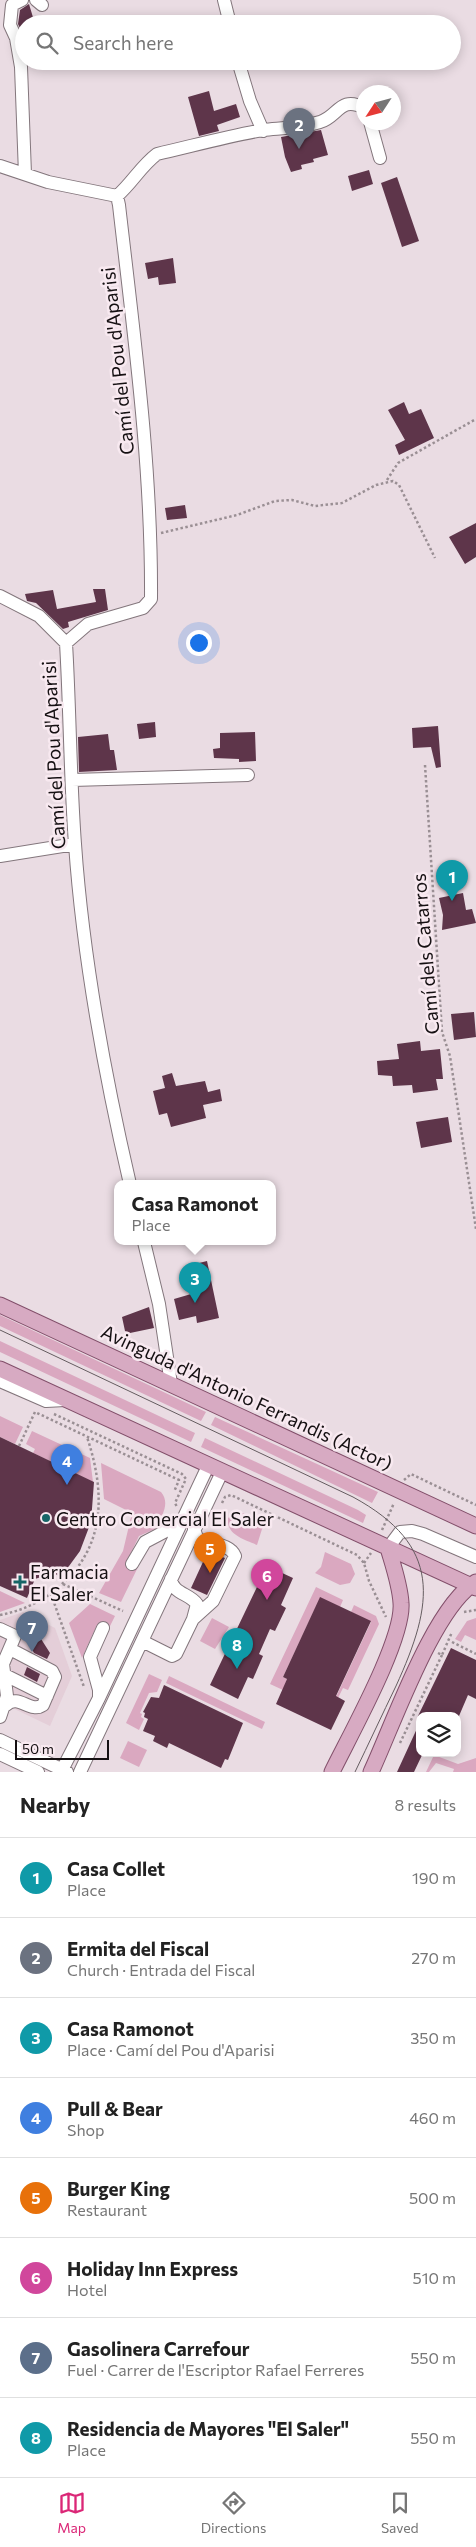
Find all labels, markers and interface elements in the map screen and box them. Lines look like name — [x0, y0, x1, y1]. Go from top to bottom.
search box — [15, 15, 461, 70]
icon: search — [33, 29, 61, 57]
text: Search here — [73, 31, 173, 54]
north arrow — [356, 85, 401, 130]
pin: 2 — [283, 108, 315, 149]
street label: Camí del Pou d'Aparisi — [96, 266, 138, 456]
your location — [186, 630, 212, 656]
street label: Camí del Pou d'Aparisi — [37, 660, 69, 850]
pin: 1 — [436, 860, 468, 901]
street label: Camí dels Catarros — [407, 873, 443, 1035]
popup — [114, 1180, 276, 1245]
text: Casa Ramonot — [132, 1192, 258, 1215]
text: Place — [132, 1215, 170, 1234]
pin: 3 — [179, 1262, 211, 1303]
street label: Avinguda d'Antonio Ferrandis (Actor) — [98, 1319, 396, 1475]
pin: 4 — [51, 1444, 83, 1485]
place label: Centro Comercial El Saler — [56, 1507, 275, 1530]
marker: Centro Comercial El Saler — [40, 1512, 52, 1524]
pin: 5 — [194, 1532, 226, 1573]
pin: 6 — [251, 1559, 283, 1600]
place label: Farmacia El Saler — [30, 1560, 109, 1605]
marker: Farmacia El Saler — [14, 1576, 26, 1588]
pin: 7 — [16, 1611, 48, 1652]
pin: 8 — [221, 1628, 253, 1669]
map controls — [416, 1712, 461, 1757]
button: layers — [416, 1712, 461, 1757]
scale bar — [15, 1737, 109, 1760]
text: 50 m — [22, 1740, 54, 1757]
text: Nearby — [20, 1792, 90, 1817]
text: 8 results — [395, 1795, 456, 1814]
text: Casa Collet — [67, 1857, 165, 1880]
text: 1 — [32, 1868, 40, 1887]
text: 190 m — [412, 1868, 456, 1887]
text: Place — [67, 1880, 106, 1899]
text: Ermita del Fiscal — [67, 1937, 209, 1960]
text: 2 — [31, 1948, 41, 1967]
text: 270 m — [411, 1948, 456, 1967]
text: Church · Entrada del Fiscal — [67, 1960, 255, 1979]
text: Casa Ramonot — [67, 2017, 194, 2040]
text: 3 — [31, 2028, 41, 2047]
text: 350 m — [410, 2028, 456, 2047]
text: Place · Camí del Pou d'Aparisi — [67, 2040, 275, 2059]
text: Pull & Bear — [67, 2097, 163, 2120]
text: 4 — [31, 2108, 41, 2127]
text: 460 m — [409, 2108, 456, 2127]
text: Shop — [67, 2120, 105, 2139]
text: Burger King — [67, 2177, 170, 2200]
text: 5 — [31, 2188, 41, 2207]
text: 500 m — [409, 2188, 456, 2207]
text: Restaurant — [67, 2200, 147, 2219]
text: Holiday Inn Express — [67, 2257, 238, 2280]
text: 6 — [31, 2268, 41, 2287]
text: 510 m — [413, 2268, 456, 2287]
text: Hotel — [67, 2280, 107, 2299]
text: Gasolinera Carrefour — [67, 2337, 250, 2360]
text: 7 — [32, 2348, 40, 2367]
text: 550 m — [410, 2348, 456, 2367]
text: Fuel · Carrer de l'Escriptor Rafael Ferreres — [67, 2360, 364, 2379]
text: Residencia de Mayores "El Saler" — [67, 2417, 349, 2440]
text: 8 — [31, 2428, 41, 2447]
text: 550 m — [410, 2428, 456, 2447]
text: Place — [67, 2440, 106, 2459]
tab: Map — [57, 2489, 86, 2536]
tab: Directions — [201, 2489, 266, 2536]
tab: Saved — [381, 2489, 419, 2536]

